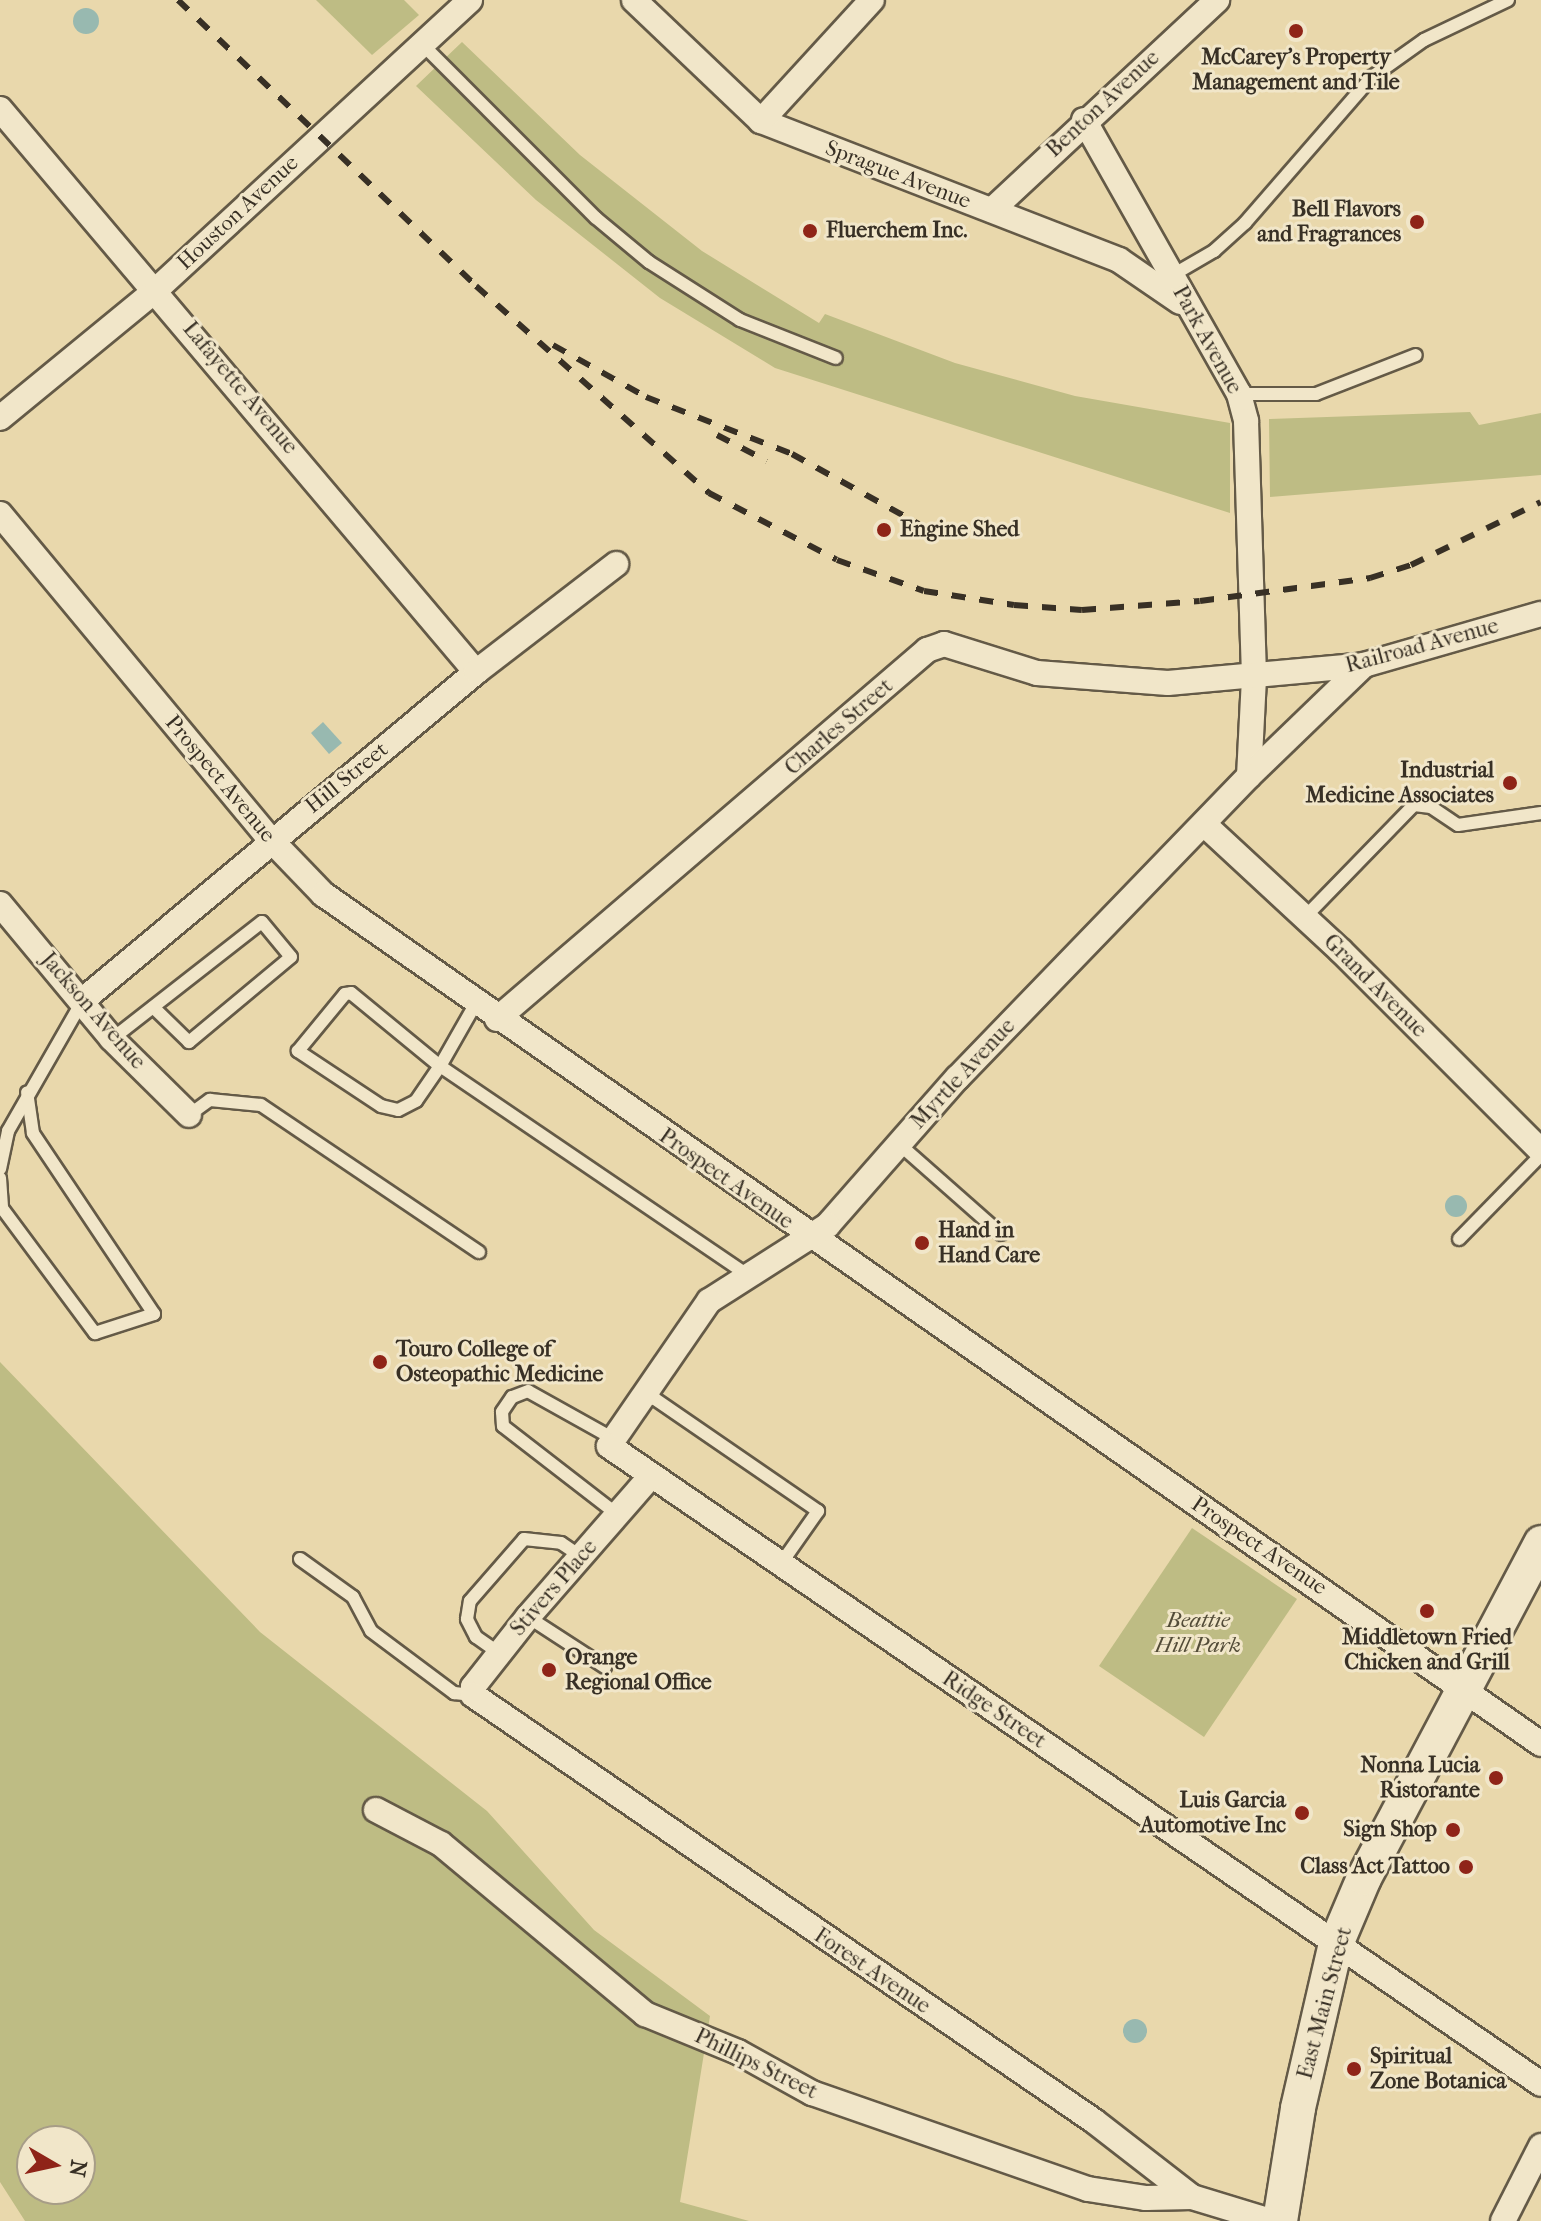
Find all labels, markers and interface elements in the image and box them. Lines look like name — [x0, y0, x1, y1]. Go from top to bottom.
marker: McCarey's Property Management and Tile — [1287, 22, 1305, 40]
place label: McCarey's Property Management and Tile — [1192, 44, 1400, 96]
street label: Benton Avenue — [1041, 45, 1165, 163]
street label: Sprague Avenue — [821, 135, 975, 215]
street label: Houston Avenue — [172, 150, 304, 276]
place label: Bell Flavors and Fragrances — [1257, 196, 1401, 248]
marker: Bell Flavors and Fragrances — [1408, 213, 1426, 231]
place label: Fluerchem Inc. — [826, 218, 967, 244]
marker: Fluerchem Inc. — [801, 222, 819, 240]
street label: Park Avenue — [1166, 281, 1248, 399]
street label: Lafayette Avenue — [177, 316, 303, 460]
place label: Engine Shed — [900, 517, 1019, 543]
marker: Engine Shed — [875, 521, 893, 539]
street label: Railroad Avenue — [1343, 613, 1501, 679]
street label: Charles Street — [780, 673, 898, 781]
street label: Prospect Avenue — [159, 710, 281, 848]
street label: Hill Street — [300, 737, 394, 819]
place label: Industrial Medicine Associates — [1306, 757, 1494, 808]
marker: Industrial Medicine Associates — [1501, 774, 1519, 792]
street label: Grand Avenue — [1318, 929, 1432, 1043]
street label: Jackson Avenue — [35, 947, 151, 1075]
street label: Myrtle Avenue — [905, 1013, 1021, 1135]
street label: Prospect Avenue — [654, 1123, 798, 1235]
place label: Hand in Hand Care — [938, 1217, 1040, 1268]
marker: Hand in Hand Care — [913, 1234, 931, 1252]
place label: Touro College of Osteopathic Medicine — [396, 1336, 603, 1388]
marker: Touro College of Osteopathic Medicine — [371, 1353, 389, 1371]
street label: Prospect Avenue — [1186, 1491, 1332, 1601]
street label: Stivers Place — [505, 1534, 603, 1642]
marker: Middletown Fried Chicken and Grill — [1418, 1602, 1436, 1620]
park label: Beattie Hill Park — [1155, 1607, 1241, 1658]
place label: Middletown Fried Chicken and Grill — [1342, 1624, 1512, 1676]
place label: Orange Regional Office — [565, 1644, 712, 1696]
marker: Orange Regional Office — [540, 1661, 558, 1679]
street label: Ridge Street — [937, 1666, 1051, 1754]
place label: Nonna Lucia Ristorante — [1360, 1752, 1480, 1804]
marker: Nonna Lucia Ristorante — [1487, 1769, 1505, 1787]
place label: Luis Garcia Automotive Inc — [1140, 1787, 1286, 1838]
marker: Luis Garcia Automotive Inc — [1293, 1804, 1311, 1822]
place label: Sign Shop — [1343, 1817, 1437, 1843]
marker: Sign Shop — [1444, 1821, 1462, 1839]
place label: Class Act Tattoo — [1300, 1854, 1450, 1880]
marker: Class Act Tattoo — [1457, 1858, 1475, 1876]
street label: Forest Avenue — [809, 1922, 935, 2020]
street label: East Main Street — [1292, 1924, 1358, 2082]
street label: Phillips Street — [690, 2023, 822, 2105]
place label: Spiritual Zone Botanica — [1370, 2043, 1507, 2094]
marker: Spiritual Zone Botanica — [1345, 2060, 1363, 2078]
north arrow — [16, 2125, 96, 2205]
text: N — [64, 2158, 92, 2179]

